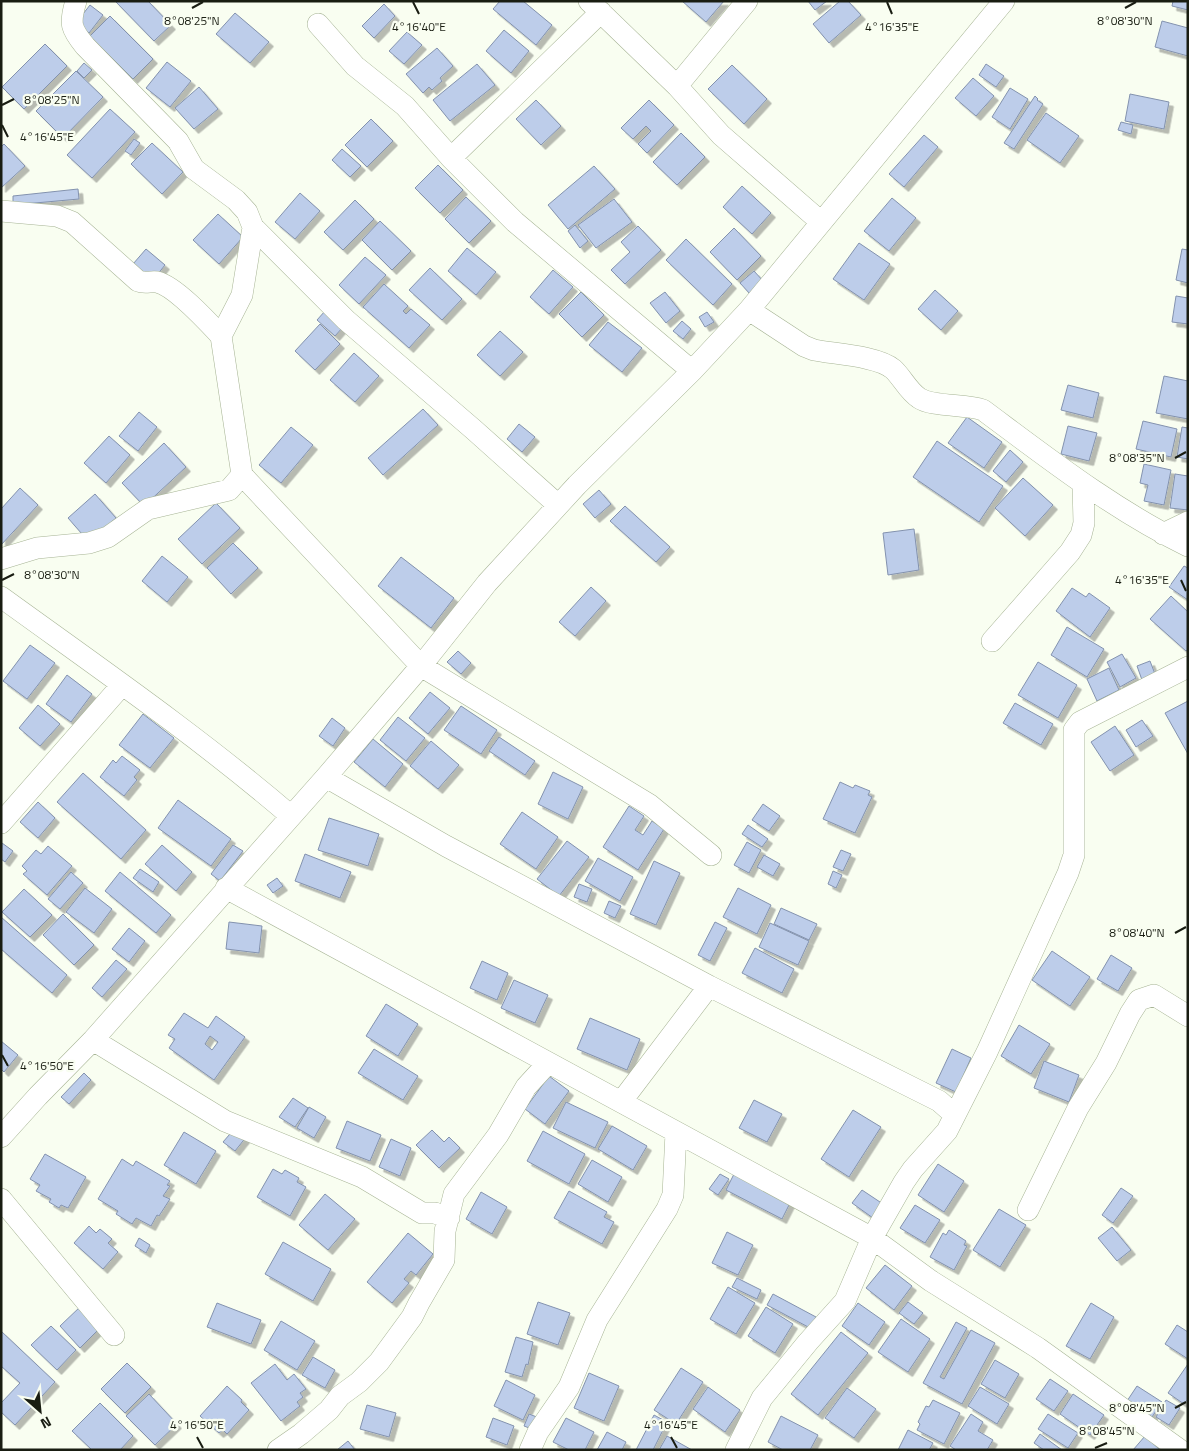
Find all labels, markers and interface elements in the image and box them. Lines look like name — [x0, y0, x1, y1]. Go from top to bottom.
text: 8°08'25"N — [164, 11, 220, 30]
text: 8°08'30"N — [1097, 11, 1153, 30]
text: 4°16'40"E — [392, 17, 446, 36]
text: 4°16'35"E — [865, 17, 919, 36]
text: 8°08'25"N — [24, 90, 80, 109]
text: 4°16'45"E — [20, 127, 74, 146]
text: 8°08'35"N — [1109, 448, 1165, 467]
text: 8°08'30"N — [24, 565, 80, 584]
text: 4°16'35"E — [1115, 570, 1169, 589]
text: 8°08'40"N — [1109, 923, 1165, 942]
text: 4°16'50"E — [20, 1056, 74, 1075]
north arrow — [15, 1386, 65, 1436]
text: 8°08'45"N — [1109, 1398, 1165, 1417]
text: N — [37, 1411, 55, 1435]
text: 4°16'50"E — [170, 1415, 224, 1434]
text: 4°16'45"E — [644, 1415, 698, 1434]
text: 8°08'45"N — [1079, 1421, 1135, 1440]

